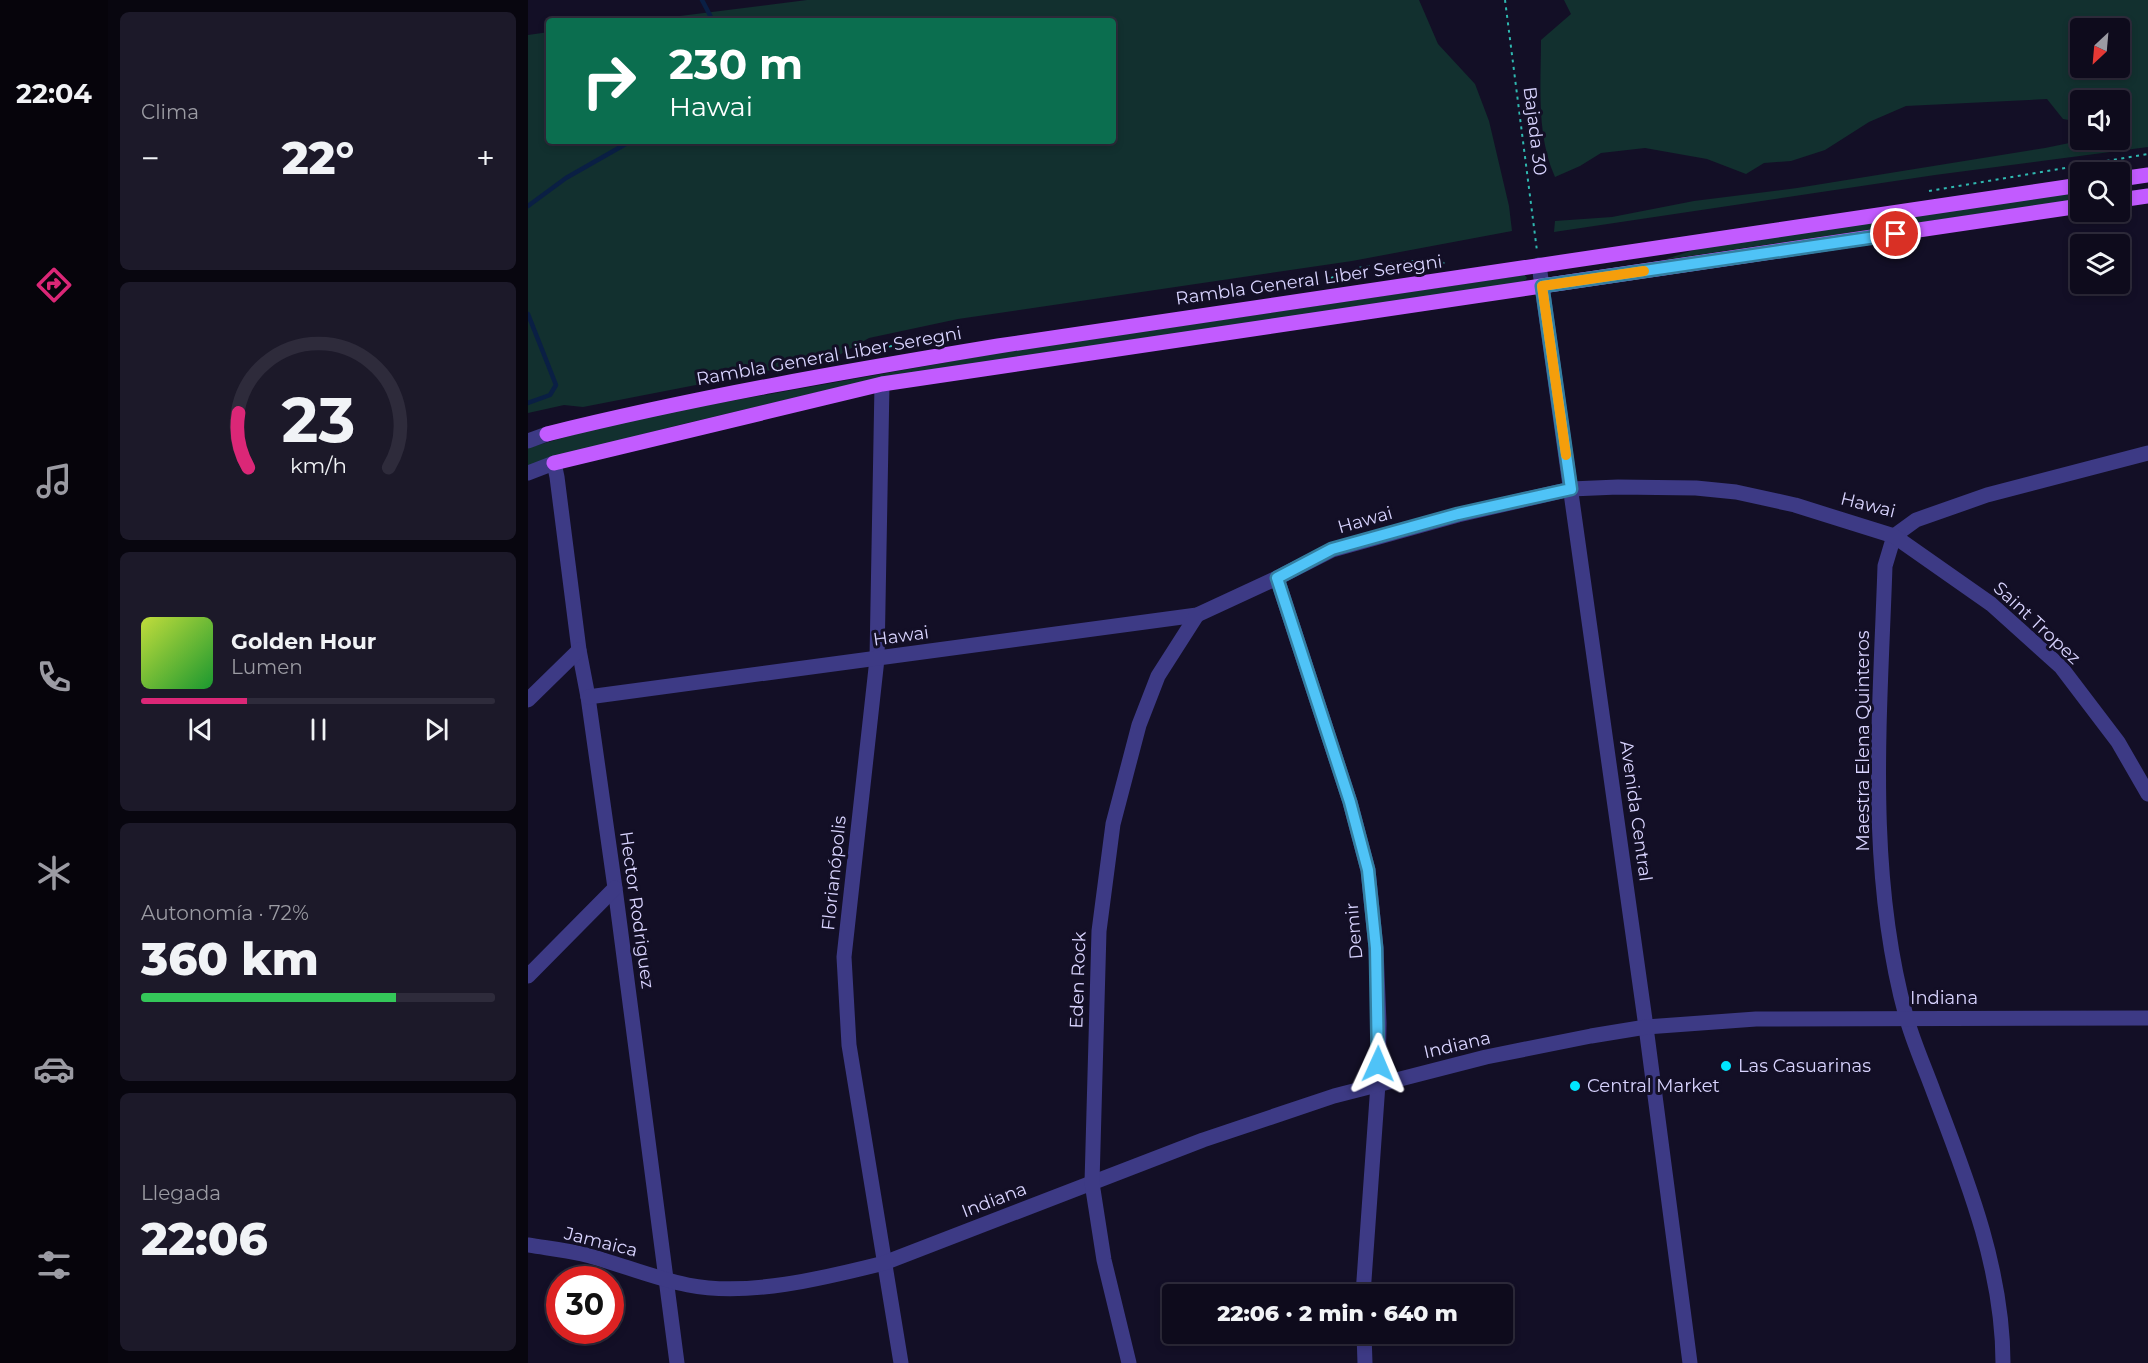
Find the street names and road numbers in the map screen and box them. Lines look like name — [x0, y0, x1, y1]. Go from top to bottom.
street label: Bajada 30 — [1519, 85, 1551, 177]
street label: Rambla General Liber Seregni — [1174, 250, 1444, 310]
street label: Rambla General Liber Seregni — [695, 322, 963, 390]
street label: Hawai — [1838, 488, 1898, 522]
street label: Hawai — [1335, 502, 1395, 538]
street label: Saint Tropez — [1989, 577, 2085, 669]
street label: Hawai — [872, 621, 930, 651]
street label: Maestra Elena Quinteros — [1852, 630, 1874, 851]
street label: Avenida Central — [1615, 739, 1657, 883]
street label: Florianópolis — [817, 814, 851, 932]
street label: Hector Rodriguez — [615, 830, 659, 990]
street label: Demir — [1341, 902, 1367, 960]
street label: Eden Rock — [1065, 931, 1091, 1029]
street label: Indiana — [1910, 987, 1978, 1009]
street label: Indiana — [1421, 1027, 1493, 1063]
street label: Indiana — [958, 1178, 1030, 1222]
street label: Jamaica — [561, 1222, 640, 1262]

